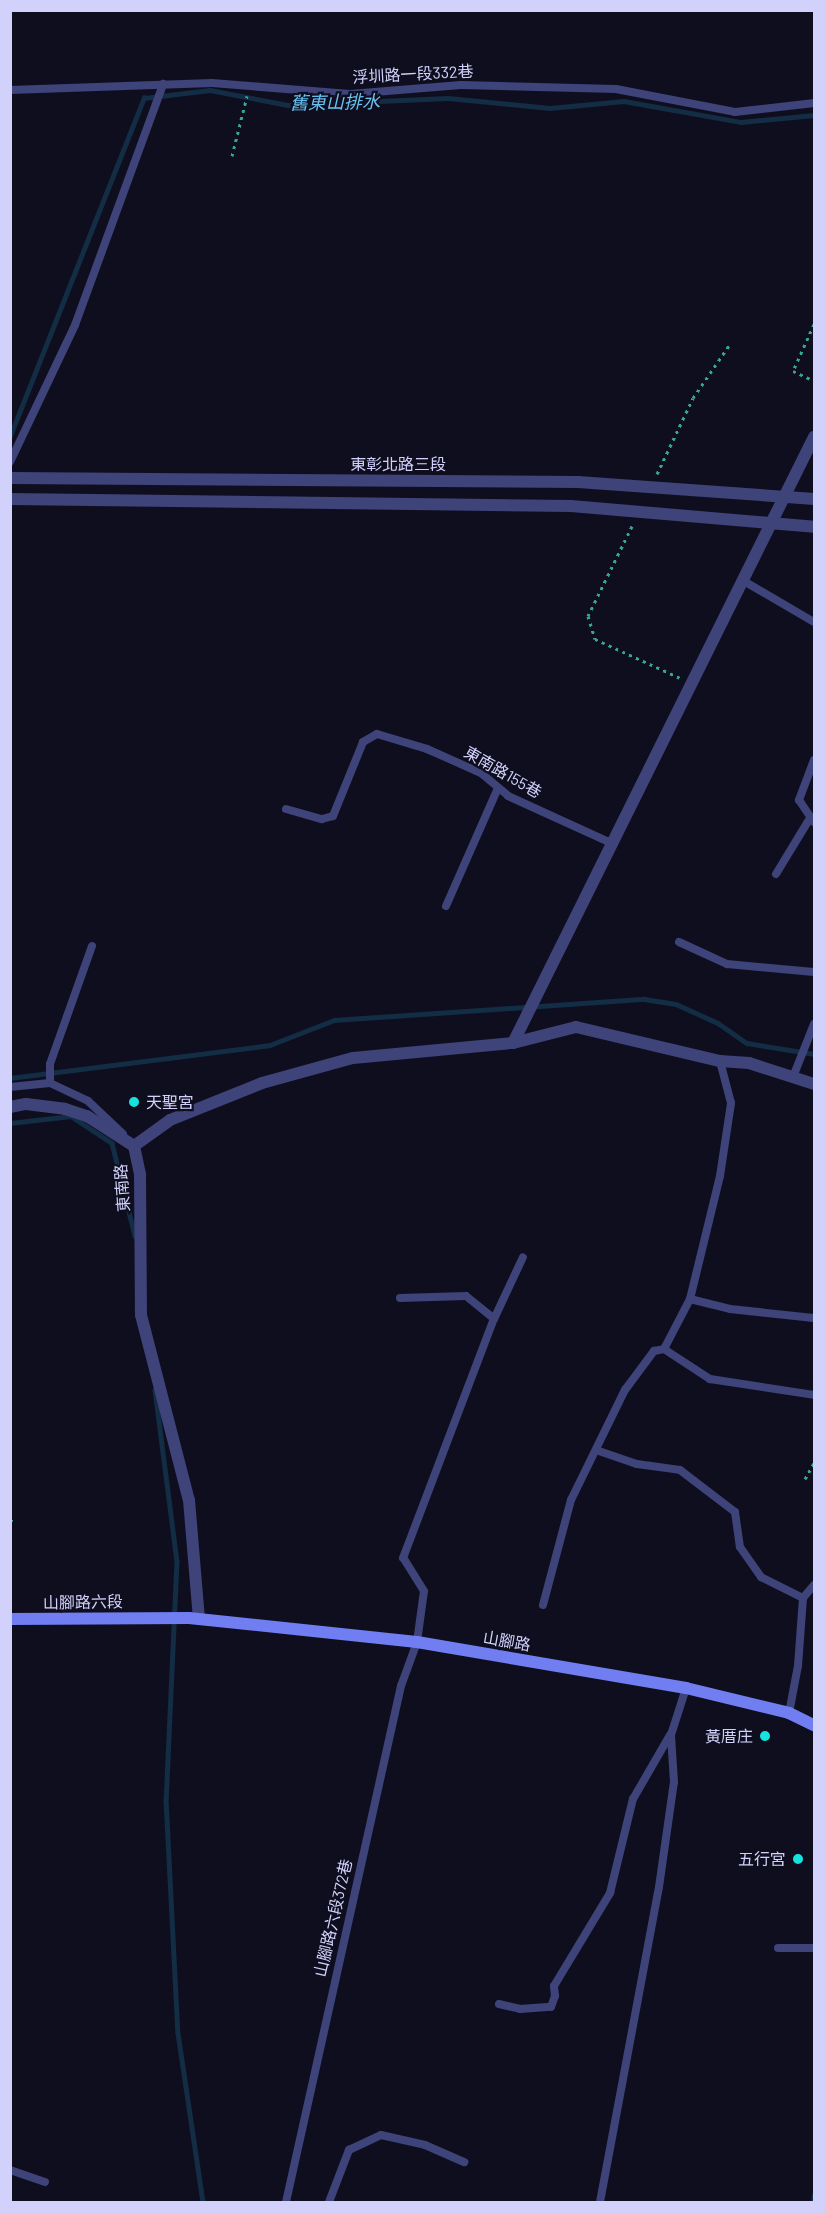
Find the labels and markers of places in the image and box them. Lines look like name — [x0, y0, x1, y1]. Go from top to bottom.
place label: 天聖宮 — [146, 1092, 194, 1112]
marker: 天聖宮 — [127, 1095, 141, 1109]
place label: 黃厝庄 — [705, 1726, 753, 1746]
marker: 黃厝庄 — [758, 1729, 772, 1743]
place label: 五行宮 — [738, 1849, 786, 1869]
marker: 五行宮 — [791, 1852, 805, 1866]

